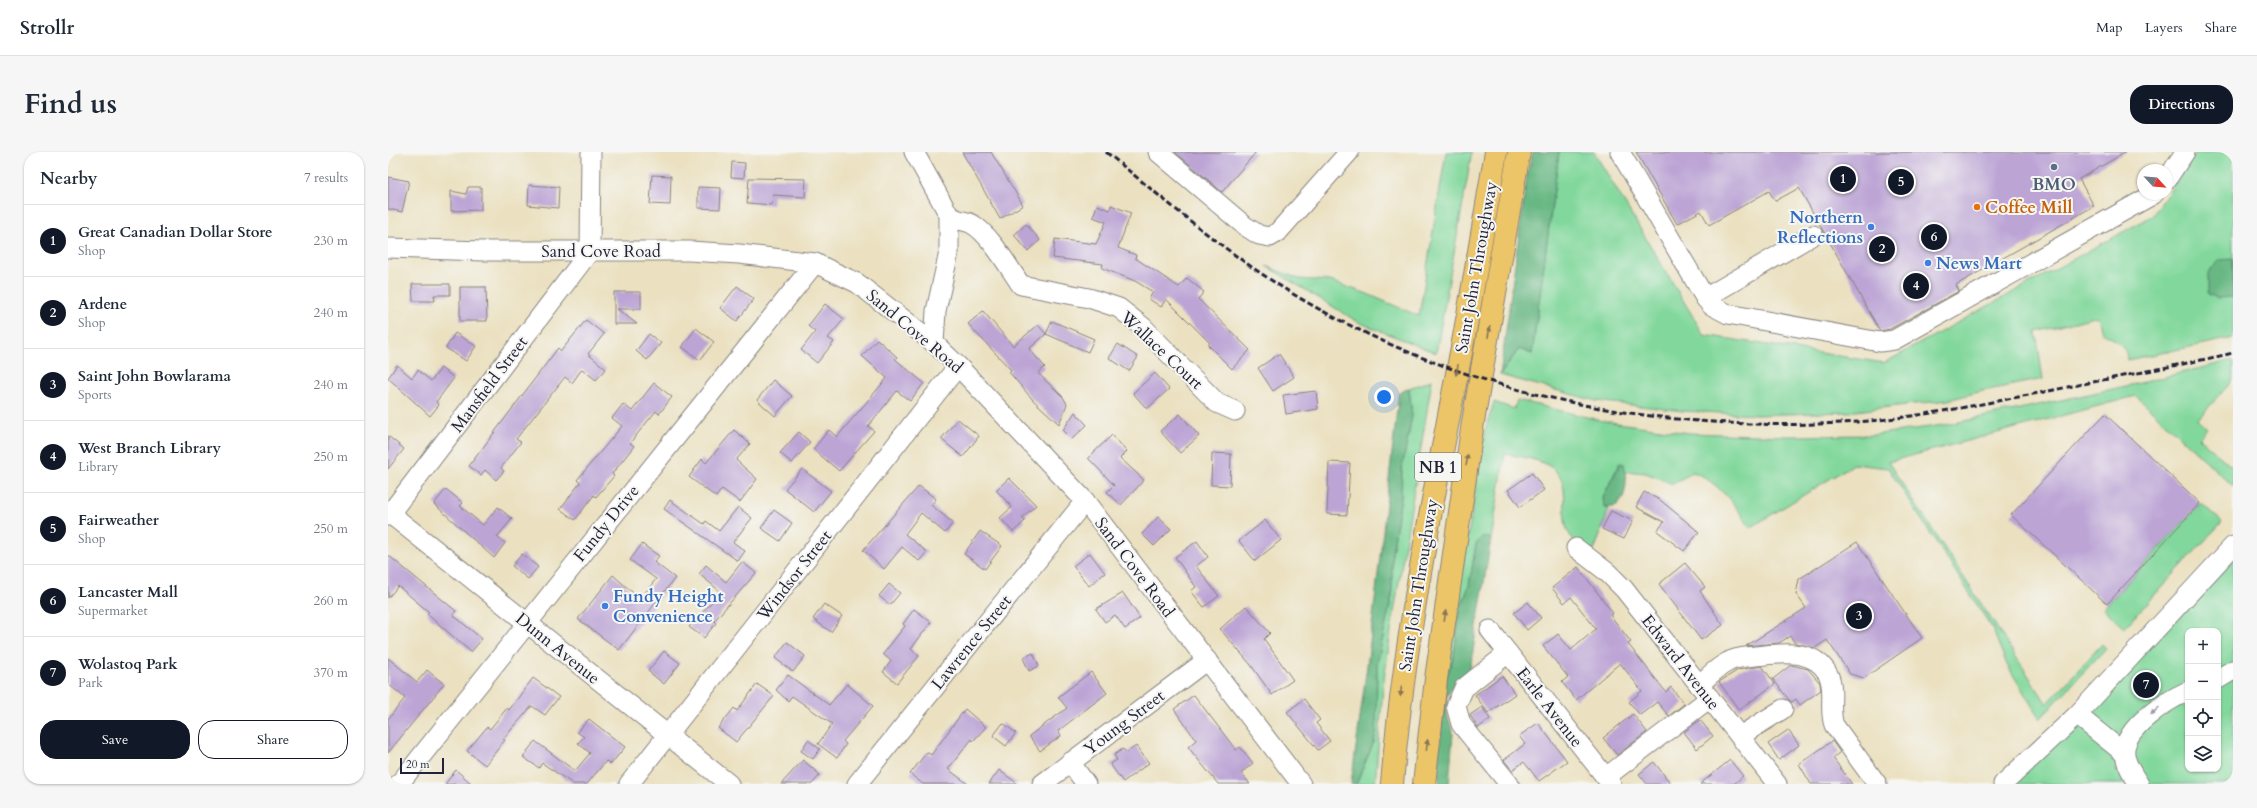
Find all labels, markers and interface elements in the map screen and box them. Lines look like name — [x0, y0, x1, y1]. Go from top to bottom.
text: Strollr — [20, 15, 74, 41]
text: Map — [2096, 18, 2123, 37]
text: Layers — [2145, 18, 2183, 37]
text: Share — [2205, 18, 2237, 37]
text: Find us — [24, 85, 117, 123]
button: Directions — [2130, 85, 2233, 124]
marker: BMO — [2049, 162, 2059, 172]
pin: 1 — [1830, 164, 1856, 194]
north arrow — [2137, 164, 2173, 200]
text: Nearby — [40, 167, 97, 190]
pin: 5 — [1888, 167, 1914, 197]
text: 7 results — [304, 169, 348, 187]
place label: BMO — [2032, 173, 2076, 196]
street label: Saint John Throughway — [1450, 179, 1503, 355]
place label: Coffee Mill — [1985, 196, 2072, 219]
marker: Coffee Mill — [1972, 202, 1982, 212]
place label: Northern Reflections — [1777, 206, 1863, 249]
text: Great Canadian Dollar Store — [78, 222, 272, 242]
marker: Northern Reflections — [1866, 222, 1876, 232]
pin: 6 — [1921, 222, 1947, 252]
text: 1 — [50, 232, 56, 250]
text: 230 m — [314, 232, 348, 250]
pin: 2 — [1869, 234, 1895, 264]
street label: Sand Cove Road — [541, 240, 661, 263]
text: Shop — [78, 242, 106, 260]
place label: News Mart — [1936, 252, 2022, 275]
marker: News Mart — [1923, 258, 1933, 268]
pin: 4 — [1903, 271, 1929, 301]
street label: Sand Cove Road — [861, 284, 968, 379]
text: Ardene — [78, 294, 127, 314]
text: 2 — [50, 304, 56, 322]
text: 240 m — [314, 304, 348, 322]
street label: Wallace Court — [1115, 305, 1208, 395]
text: Shop — [78, 314, 106, 332]
one-way arrow — [1486, 326, 1492, 338]
street label: Mansfield Street — [446, 331, 534, 437]
one-way arrow — [1454, 363, 1460, 376]
text: Saint John Bowlarama — [78, 366, 231, 386]
text: 3 — [50, 376, 56, 394]
text: 240 m — [314, 376, 348, 394]
text: Sports — [78, 386, 112, 404]
your location — [1374, 387, 1394, 407]
text: West Branch Library — [78, 438, 221, 458]
text: 4 — [50, 448, 56, 466]
text: 250 m — [314, 448, 348, 466]
road number: NB 1 — [1415, 453, 1461, 481]
one-way arrow — [1464, 454, 1470, 466]
text: Library — [78, 458, 118, 476]
street label: Fundy Drive — [568, 480, 644, 566]
street label: Saint John Throughway — [1394, 497, 1443, 673]
text: Fairweather — [78, 510, 159, 530]
street label: Sand Cove Road — [1089, 513, 1180, 622]
text: 5 — [50, 520, 56, 538]
text: 250 m — [314, 520, 348, 538]
street label: Windsor Street — [751, 525, 837, 626]
text: Shop — [78, 530, 106, 548]
text: Lancaster Mall — [78, 582, 178, 602]
place label: Fundy Height Convenience — [613, 585, 723, 628]
street label: Lawrence Street — [926, 590, 1017, 695]
text: 6 — [50, 592, 56, 610]
text: 260 m — [314, 592, 348, 610]
marker: Fundy Height Convenience — [600, 601, 610, 611]
pin: 3 — [1846, 601, 1872, 631]
text: Supermarket — [78, 602, 148, 620]
street label: Dunn Avenue — [511, 607, 605, 689]
one-way arrow — [1442, 610, 1448, 622]
street label: Edward Avenue — [1636, 610, 1725, 715]
map controls — [2185, 628, 2221, 772]
button: + — [2185, 628, 2221, 664]
text: Wolastoq Park — [78, 654, 178, 674]
street label: Earle Avenue — [1511, 662, 1588, 752]
text: 7 — [50, 664, 56, 682]
text: 370 m — [314, 664, 348, 682]
button: − — [2185, 664, 2221, 700]
pin: 7 — [2133, 670, 2159, 700]
text: Park — [78, 674, 103, 692]
street label: Young Street — [1079, 684, 1170, 760]
one-way arrow — [1398, 685, 1404, 697]
button: locate — [2185, 700, 2221, 736]
one-way arrow — [2150, 706, 2159, 715]
button: Save — [40, 720, 190, 759]
button: Share — [198, 720, 348, 759]
button: layers — [2185, 736, 2221, 772]
one-way arrow — [1424, 739, 1431, 751]
scale bar — [400, 756, 444, 775]
text: 20 m — [406, 757, 430, 772]

